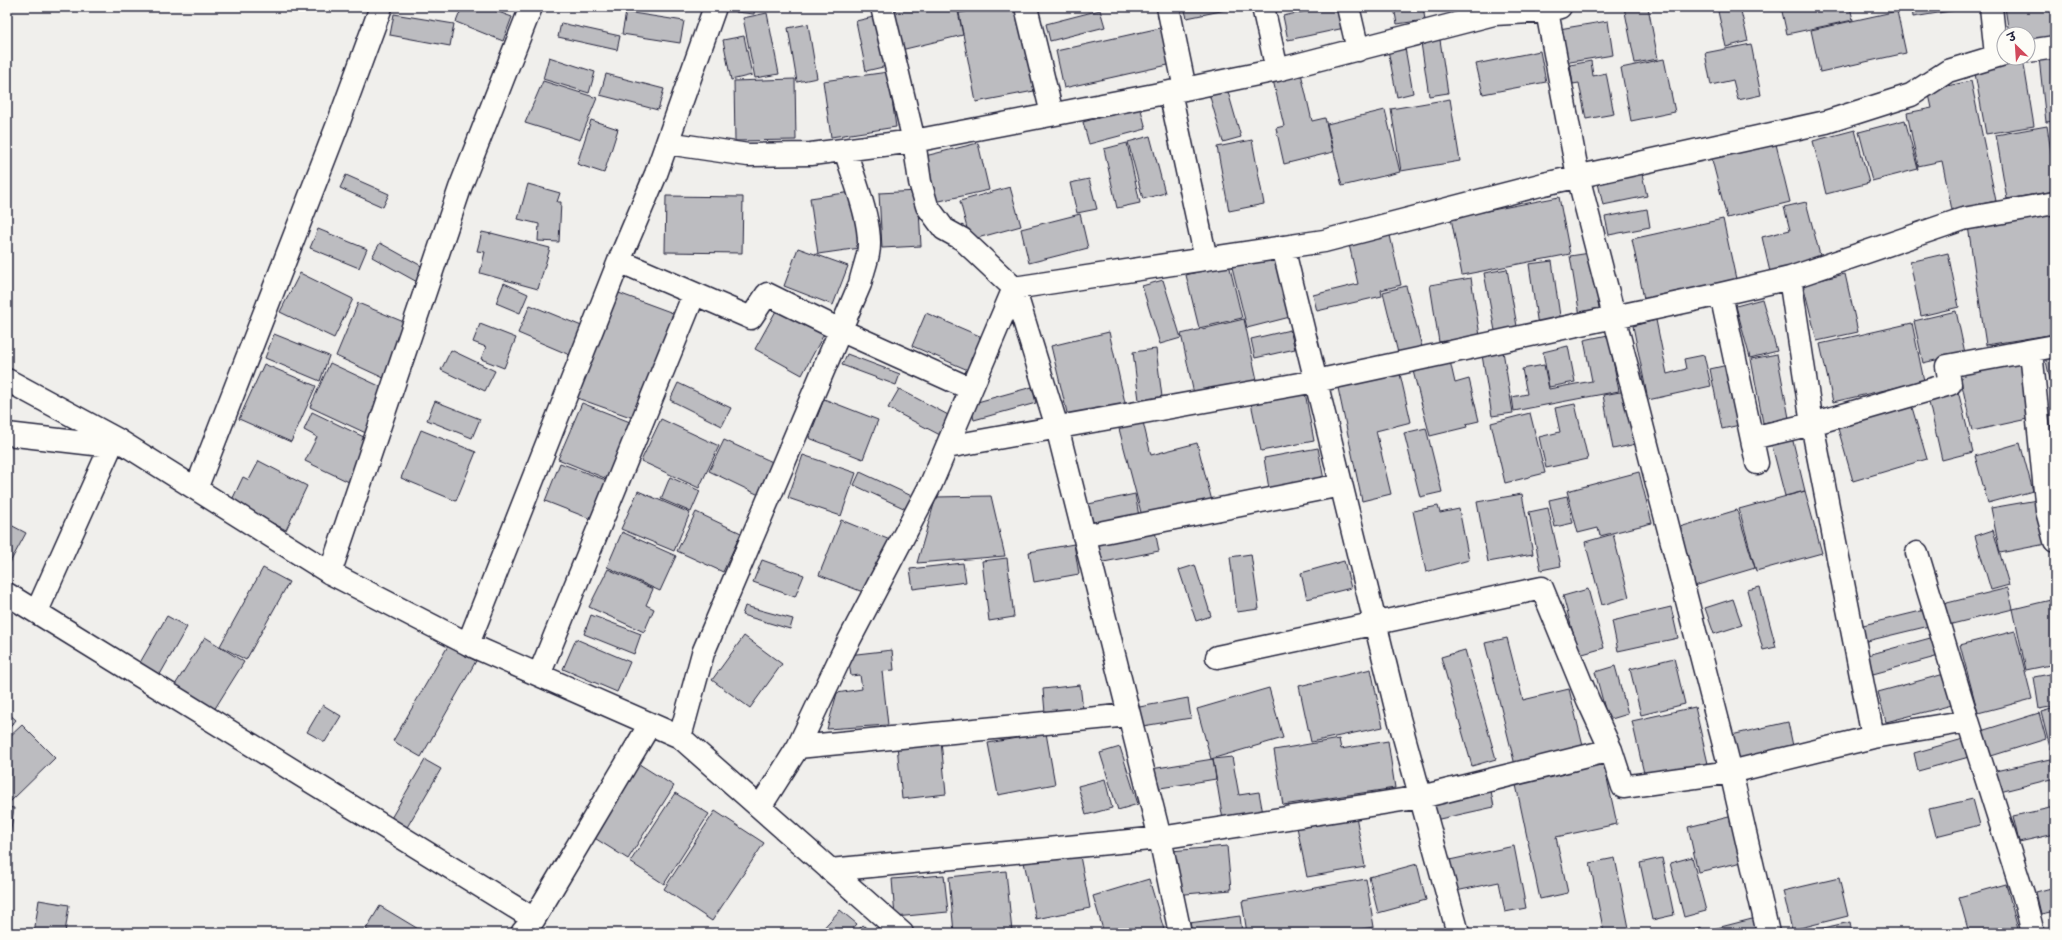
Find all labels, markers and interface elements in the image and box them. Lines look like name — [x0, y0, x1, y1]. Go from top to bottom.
north arrow — [1996, 26, 2036, 66]
text: उ — [2005, 30, 2020, 46]

